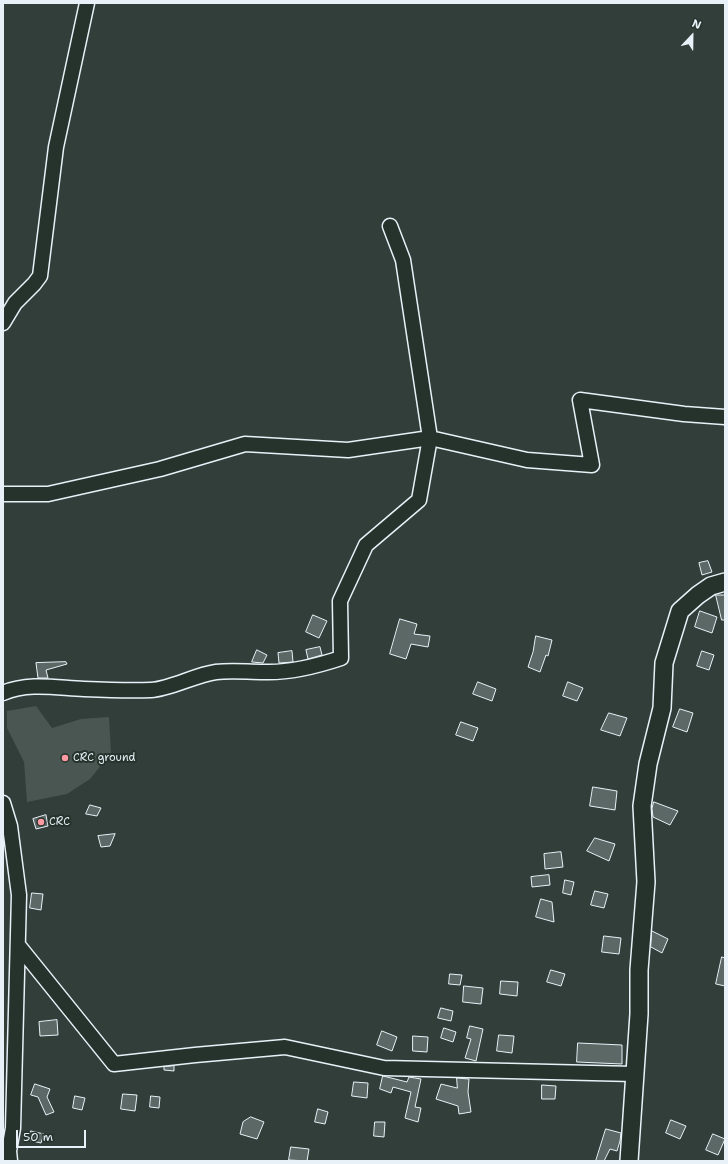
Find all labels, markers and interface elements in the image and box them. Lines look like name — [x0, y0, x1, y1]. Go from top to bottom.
north arrow — [672, 16, 712, 56]
text: N — [690, 16, 704, 33]
place label: CRC ground — [73, 751, 136, 765]
marker: CRC ground — [60, 753, 70, 763]
place label: CRC — [49, 815, 70, 829]
marker: CRC — [36, 817, 46, 827]
scale bar — [18, 1122, 88, 1148]
text: 50 m — [23, 1129, 53, 1145]

